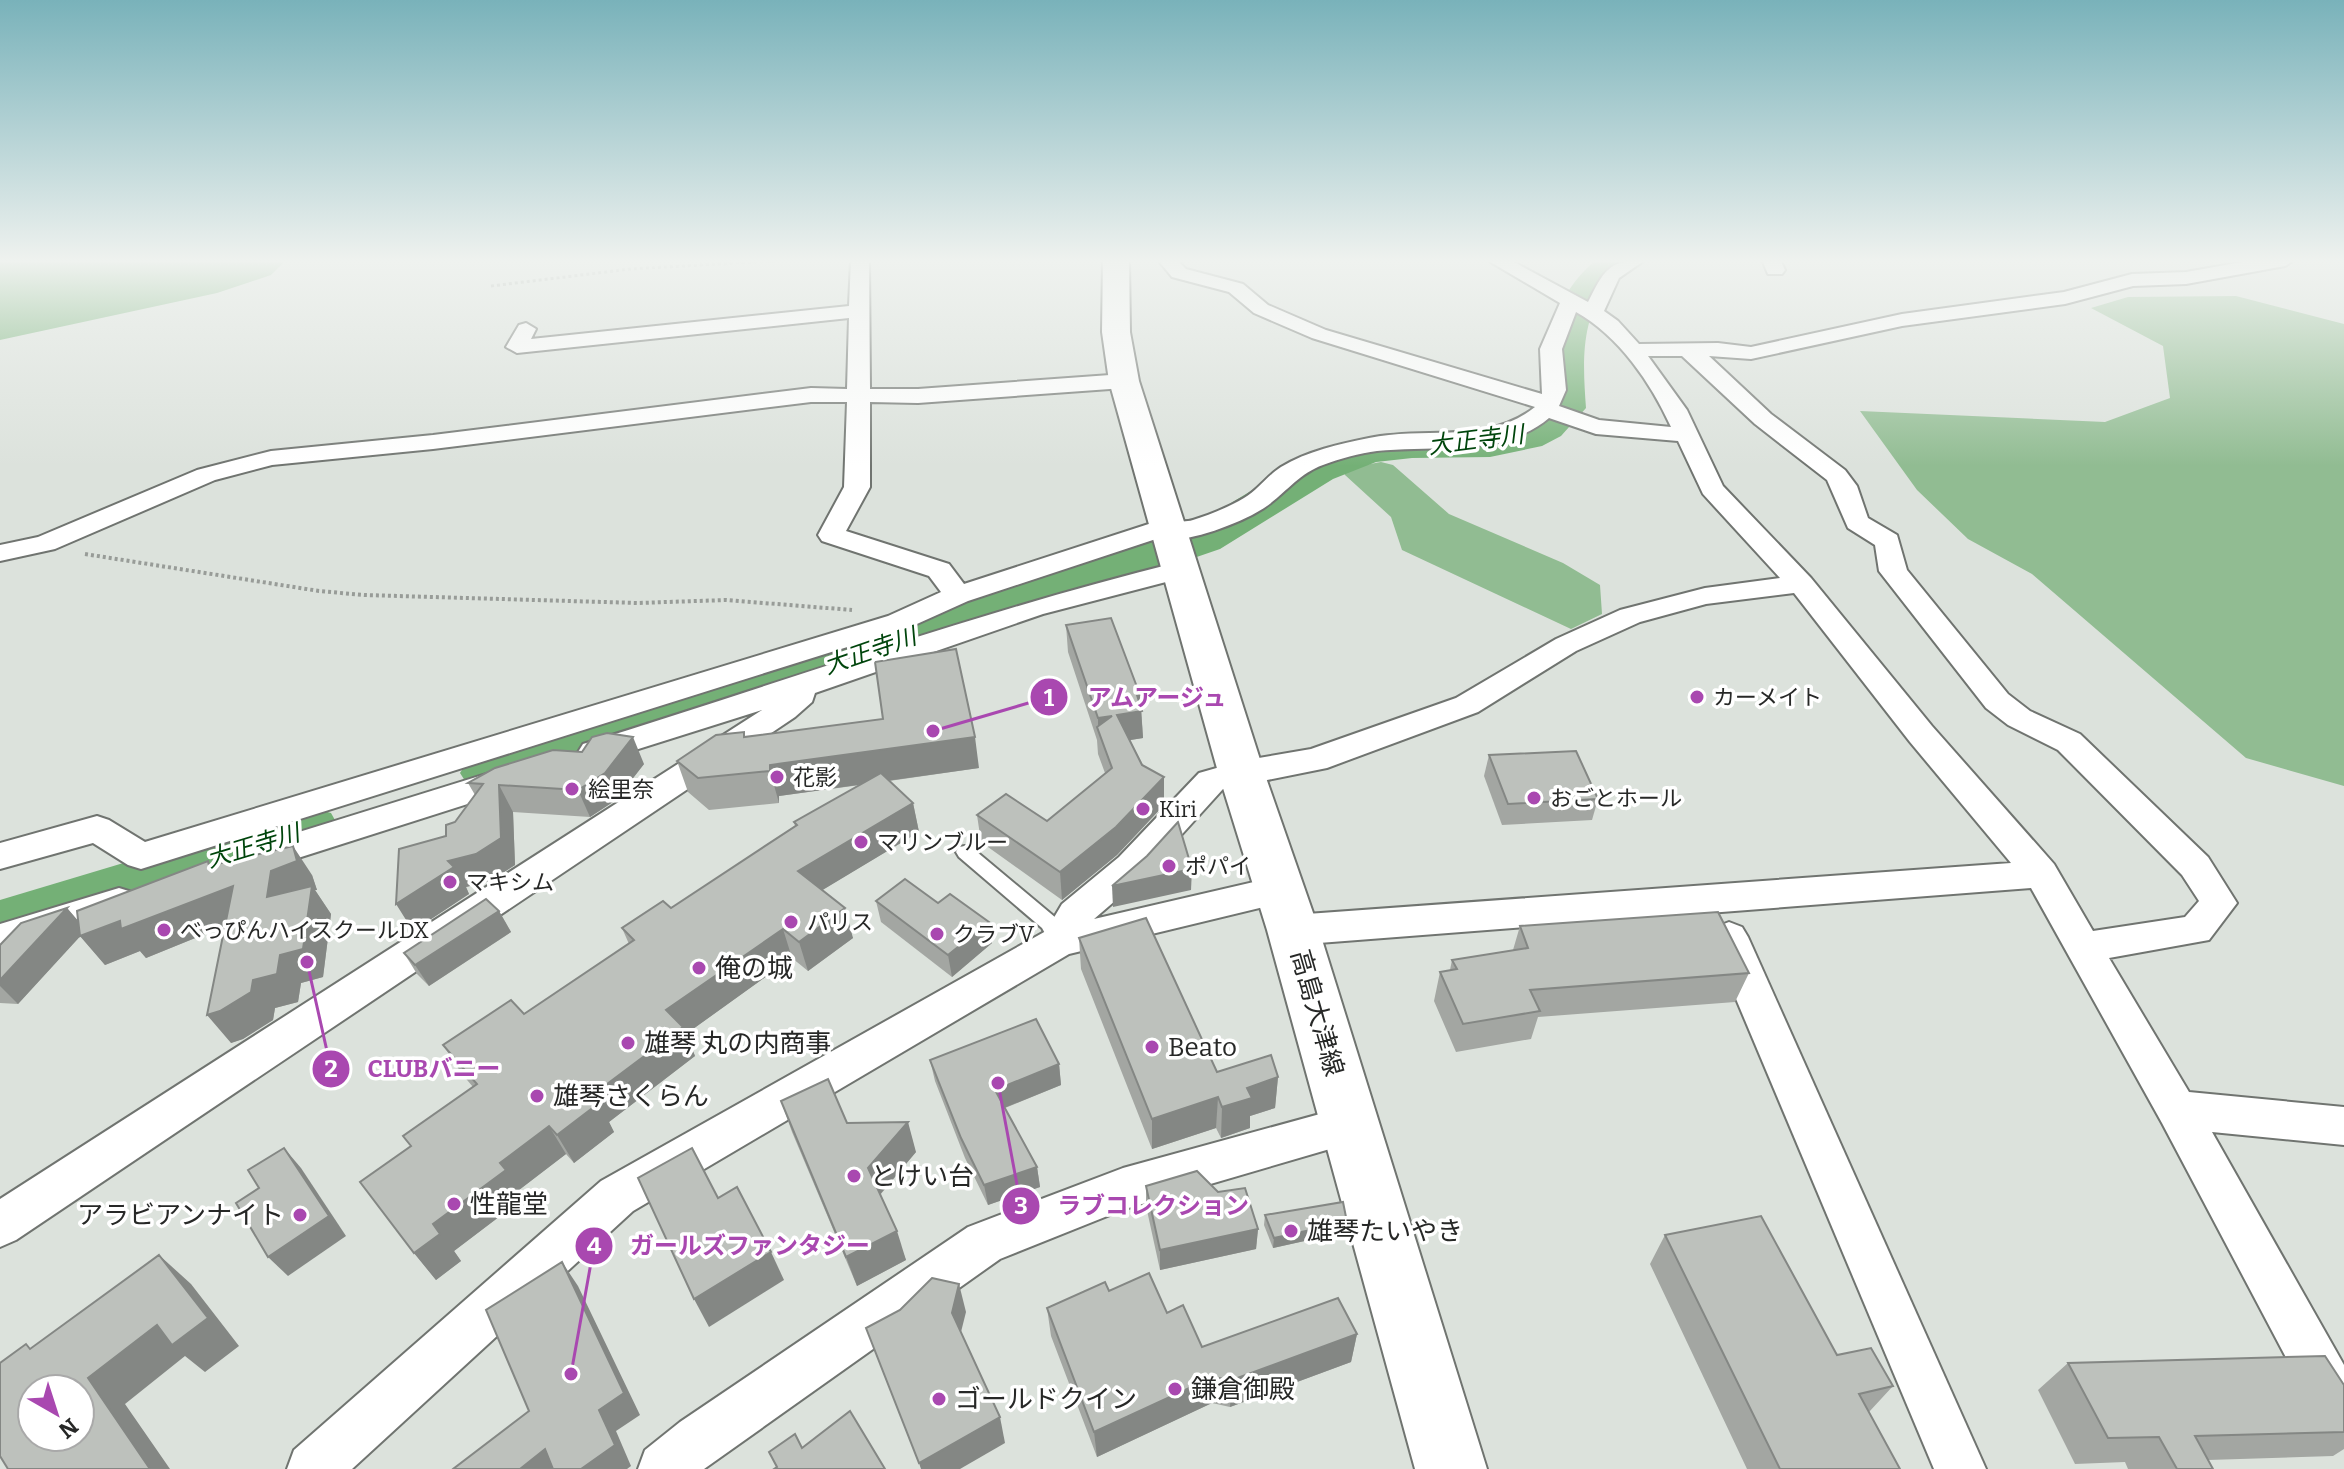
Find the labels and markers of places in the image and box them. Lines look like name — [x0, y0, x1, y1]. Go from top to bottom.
callout: アムアージュ — [1029, 673, 1244, 721]
place label: カーメイト — [1713, 684, 1822, 711]
marker: カーメイト — [1688, 688, 1706, 706]
place label: 花影 — [793, 764, 837, 791]
marker: 花影 — [768, 768, 786, 786]
place label: 絵里奈 — [588, 776, 654, 803]
marker: 絵里奈 — [563, 780, 581, 798]
place label: おごとホール — [1550, 785, 1682, 812]
marker: おごとホール — [1525, 789, 1543, 807]
place label: Kiri — [1159, 796, 1197, 823]
marker: Kiri — [1134, 800, 1152, 818]
place label: マリンブルー — [877, 829, 1008, 856]
marker: マリンブルー — [852, 833, 870, 851]
place label: ポパイ — [1185, 853, 1251, 880]
marker: ポパイ — [1160, 857, 1178, 875]
place label: マキシム — [466, 869, 554, 896]
marker: マキシム — [441, 873, 459, 891]
place label: パリス — [807, 909, 873, 936]
marker: パリス — [782, 913, 800, 931]
place label: べっぴんハイスクールDX — [180, 917, 429, 944]
marker: べっぴんハイスクールDX — [155, 921, 173, 939]
place label: クラブV — [953, 921, 1035, 948]
marker: クラブV — [928, 925, 946, 943]
place label: 俺の城 — [715, 953, 793, 984]
marker: 俺の城 — [690, 959, 708, 977]
place label: 雄琴 丸の内商事 — [644, 1028, 831, 1059]
place label: Beato — [1168, 1032, 1237, 1063]
marker: 雄琴 丸の内商事 — [619, 1034, 637, 1052]
marker: Beato — [1143, 1038, 1161, 1056]
callout: CLUBバニー — [311, 1045, 516, 1093]
place label: 雄琴さくらん — [553, 1081, 709, 1112]
marker: 雄琴さくらん — [528, 1087, 546, 1105]
place label: とけい台 — [870, 1161, 974, 1192]
marker: とけい台 — [845, 1167, 863, 1185]
callout: ラブコレクション — [1001, 1182, 1265, 1230]
place label: 性龍堂 — [470, 1189, 548, 1220]
marker: 性龍堂 — [445, 1195, 463, 1213]
place label: アラビアンナイト — [77, 1200, 284, 1231]
marker: アラビアンナイト — [291, 1206, 309, 1224]
place label: 雄琴たいやき — [1307, 1216, 1463, 1247]
callout: ガールズファンタジー — [574, 1222, 886, 1270]
marker: 雄琴たいやき — [1282, 1222, 1300, 1240]
place label: 鎌倉御殿 — [1191, 1374, 1295, 1405]
marker: 鎌倉御殿 — [1166, 1380, 1184, 1398]
place label: ゴールドクイン — [955, 1384, 1137, 1415]
marker: ゴールドクイン — [930, 1390, 948, 1408]

